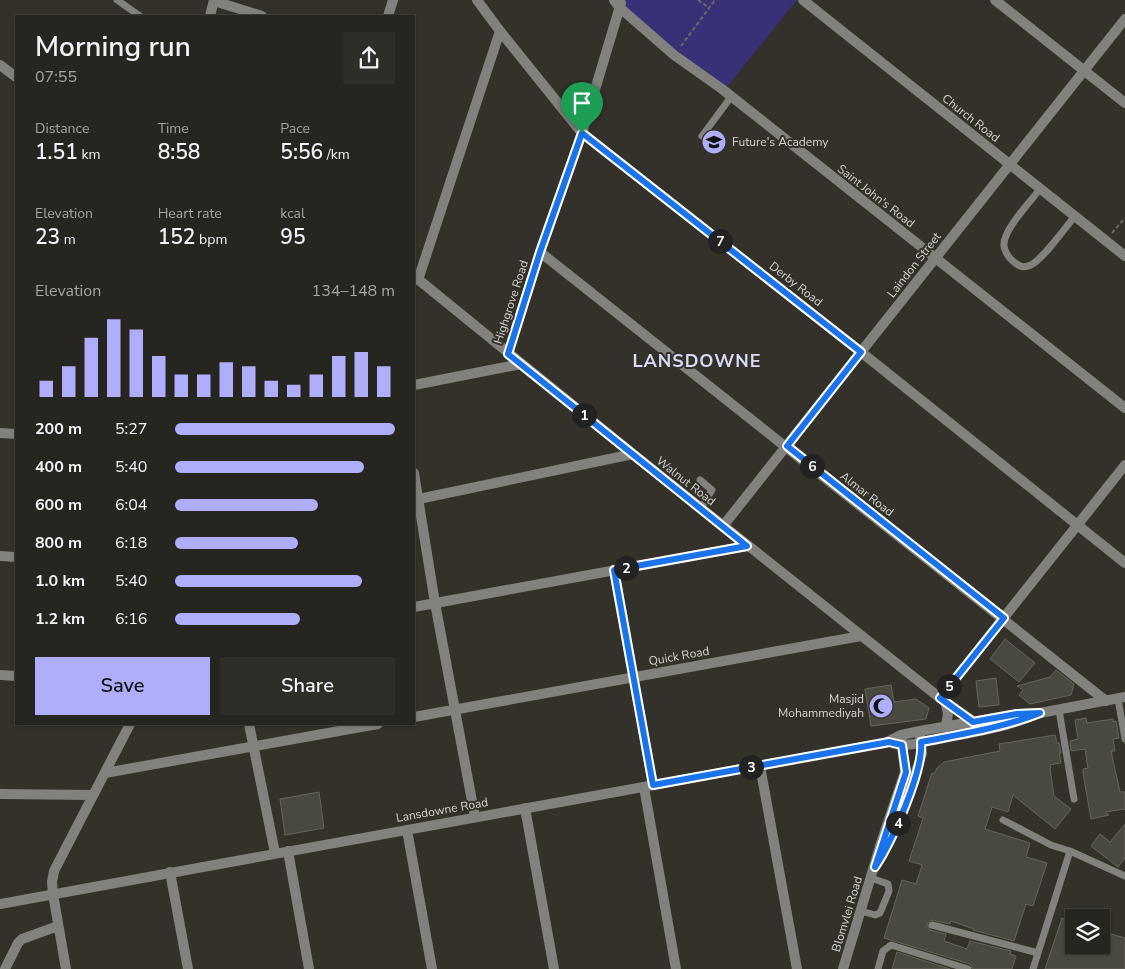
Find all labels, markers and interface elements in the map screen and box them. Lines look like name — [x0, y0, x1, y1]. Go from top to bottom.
text: Morning run — [35, 28, 191, 66]
button: share — [343, 32, 395, 84]
text: 07:55 — [35, 66, 77, 88]
pin — [561, 82, 603, 133]
icon: arrive — [568, 89, 596, 117]
street label: Church Road — [939, 90, 1003, 146]
text: Distance — [35, 119, 89, 138]
text: Time — [158, 119, 189, 138]
text: Pace — [280, 119, 310, 138]
school or university icon: Future's Academy — [701, 129, 727, 155]
place label: Future's Academy — [732, 134, 829, 150]
text: 1.51 — [35, 138, 78, 166]
text: 8:58 — [158, 138, 200, 166]
text: 5:56 — [280, 138, 323, 166]
text: km — [78, 145, 100, 164]
text: /km — [323, 145, 350, 164]
street label: Saint John's Road — [834, 161, 918, 231]
text: Elevation — [35, 204, 93, 223]
text: Heart rate — [158, 204, 222, 223]
text: kcal — [280, 204, 305, 223]
text: 23 — [35, 223, 60, 251]
text: 152 — [158, 223, 195, 251]
text: 95 — [280, 223, 306, 251]
pin: 7 — [708, 228, 732, 254]
street label: Laindon Street — [883, 228, 945, 301]
text: m — [60, 230, 76, 249]
text: bpm — [195, 230, 227, 249]
text: 7 — [716, 232, 725, 251]
street label: Highgrove Road — [490, 258, 532, 346]
street label: Derby Road — [766, 258, 826, 310]
text: Elevation — [35, 280, 101, 302]
text: 134–148 m — [312, 280, 395, 302]
district label: LANSDOWNE — [633, 349, 761, 373]
pin: 1 — [572, 402, 596, 428]
text: 1 — [580, 406, 589, 425]
text: 200 m — [35, 418, 82, 440]
text: 5:27 — [115, 418, 147, 440]
street label: Walnut Road — [653, 453, 719, 509]
pin: 6 — [800, 454, 824, 478]
text: 400 m — [35, 456, 82, 478]
text: 5:40 — [115, 456, 147, 478]
text: 6 — [808, 457, 817, 476]
street label: Almar Road — [837, 468, 897, 520]
text: 600 m — [35, 494, 82, 516]
text: 6:04 — [115, 494, 147, 516]
text: 800 m — [35, 532, 82, 554]
text: 6:18 — [115, 532, 147, 554]
pin: 2 — [614, 556, 638, 580]
text: 2 — [622, 559, 631, 578]
text: 1.0 km — [35, 570, 85, 592]
text: 5:40 — [115, 570, 147, 592]
text: 1.2 km — [35, 608, 85, 630]
text: 6:16 — [115, 608, 147, 630]
street label: Quick Road — [647, 643, 711, 669]
button: Save — [35, 657, 210, 715]
button: Share — [220, 657, 395, 715]
pin: 5 — [936, 674, 962, 698]
text: 5 — [945, 677, 954, 696]
place label: Masjid Mohammediyah — [778, 691, 864, 721]
mosque icon: Masjid Mohammediyah — [868, 693, 894, 719]
pin: 3 — [738, 754, 764, 780]
text: 3 — [747, 758, 756, 777]
street label: Lansdowne Road — [395, 794, 489, 826]
pin: 4 — [886, 810, 910, 836]
text: 4 — [894, 814, 903, 833]
street label: Blomvlei Road — [828, 874, 866, 954]
map controls — [1065, 909, 1110, 954]
button: layers — [1065, 909, 1110, 954]

